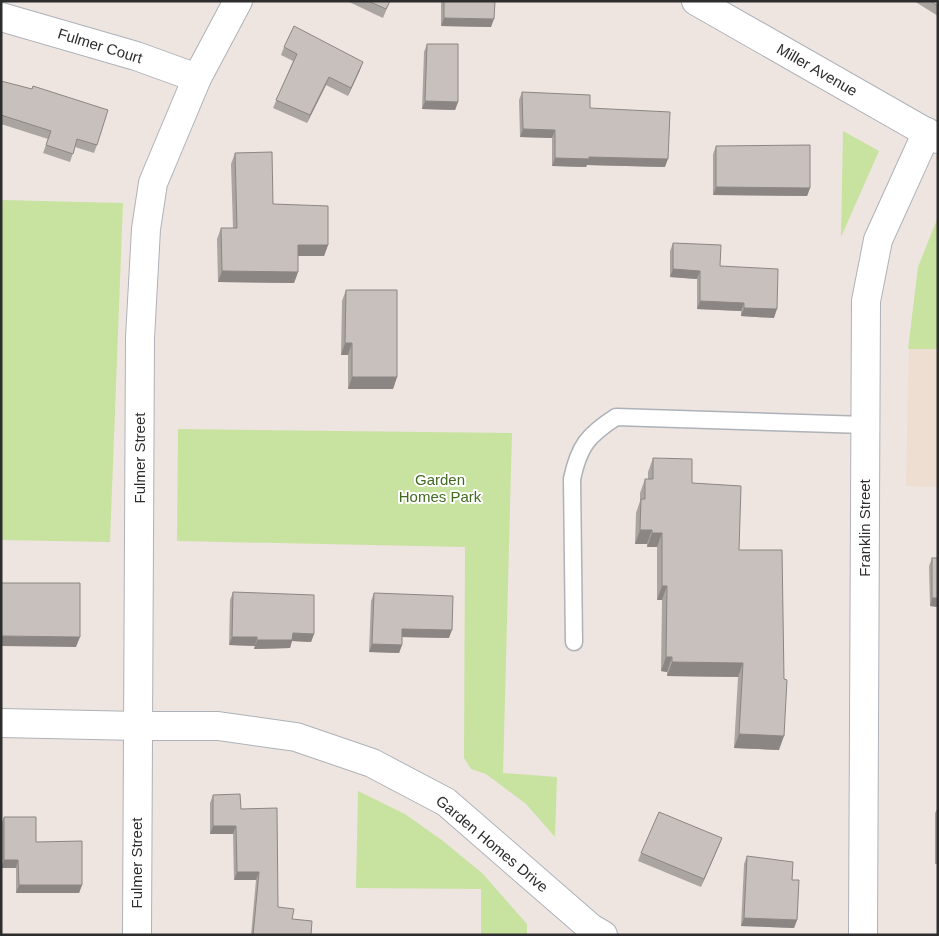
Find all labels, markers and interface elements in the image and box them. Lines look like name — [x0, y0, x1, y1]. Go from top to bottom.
street label: Fulmer Court — [56, 25, 145, 67]
street label: Miller Avenue — [774, 40, 860, 99]
street label: Fulmer Street — [131, 412, 148, 503]
park label: Garden Homes Park — [399, 471, 482, 505]
street label: Franklin Street — [856, 478, 873, 577]
street label: Garden Homes Drive — [433, 792, 552, 895]
street label: Fulmer Street — [128, 817, 145, 908]

